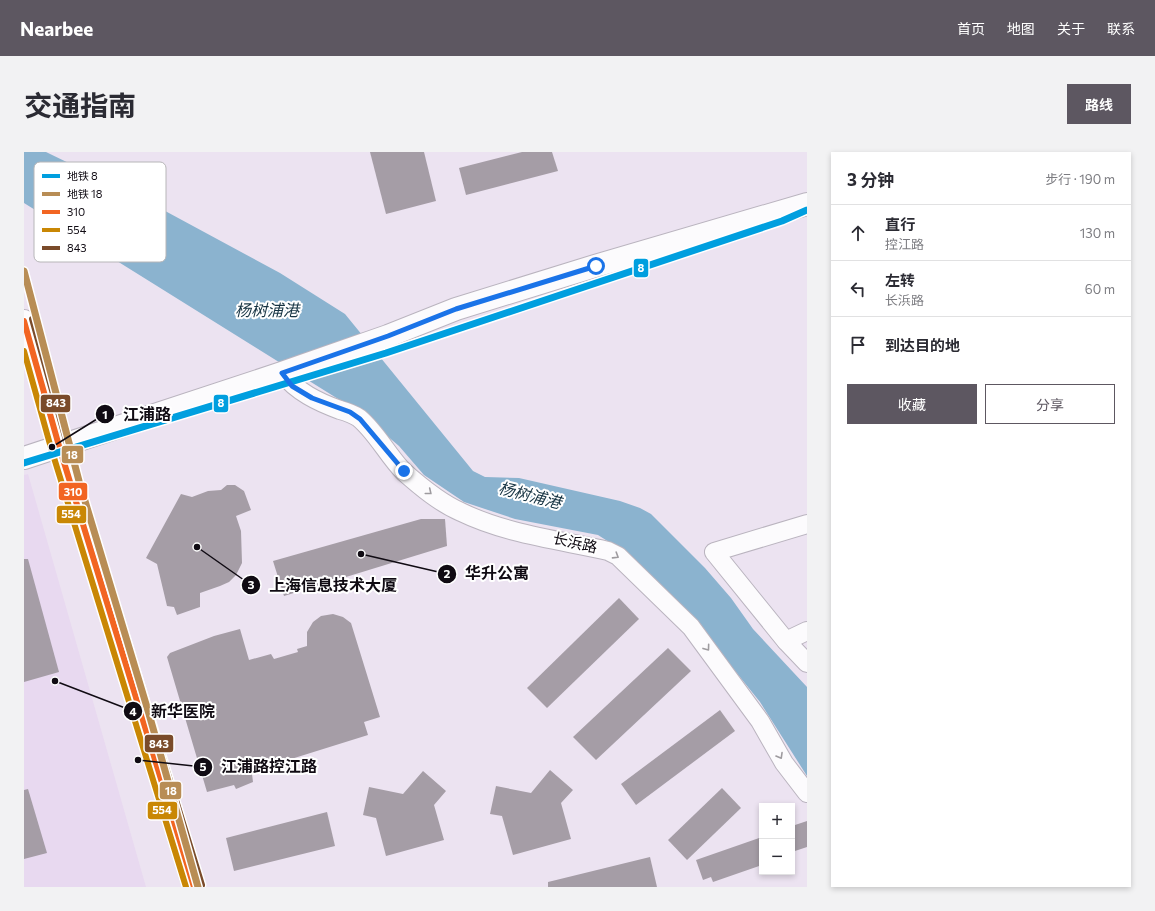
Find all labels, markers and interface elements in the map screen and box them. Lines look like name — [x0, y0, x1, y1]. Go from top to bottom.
text: Nearbee — [20, 17, 93, 40]
text: 首页 — [957, 20, 985, 37]
text: 地图 — [1007, 20, 1035, 37]
text: 关于 — [1057, 20, 1085, 37]
text: 联系 — [1107, 20, 1135, 37]
button: 路线 — [1067, 84, 1131, 124]
text: 交通指南 — [24, 88, 136, 122]
legend — [34, 162, 166, 262]
text: 地铁 8 — [67, 169, 98, 182]
text: 3 分钟 — [847, 169, 894, 190]
text: 步行 · 190 m — [1045, 171, 1115, 187]
text: 地铁 18 — [67, 187, 103, 200]
text: 310 — [67, 205, 85, 218]
text: 直行 — [885, 215, 915, 233]
icon: ahead — [847, 222, 869, 244]
text: 554 — [67, 223, 87, 236]
text: 130 m — [1080, 225, 1115, 241]
text: 控江路 — [885, 236, 924, 252]
text: 843 — [67, 241, 87, 254]
route start — [587, 257, 605, 275]
line badge: 8 — [633, 258, 649, 278]
text: 8 — [638, 261, 645, 274]
text: 左转 — [885, 271, 915, 289]
icon: left — [847, 278, 869, 300]
text: 60 m — [1085, 281, 1115, 297]
text: 长浜路 — [885, 292, 924, 308]
water label: 杨树浦港 — [235, 300, 301, 319]
icon: arrive — [847, 334, 869, 356]
text: 到达目的地 — [885, 336, 960, 354]
button: 收藏 — [847, 384, 977, 424]
button: 分享 — [985, 384, 1115, 424]
line badge: 843 — [40, 394, 71, 413]
line badge: 8 — [213, 394, 229, 413]
text: 843 — [46, 396, 66, 409]
text: 8 — [218, 396, 225, 409]
callout: 江浦路 — [95, 400, 179, 428]
text: 江浦路 — [123, 404, 171, 423]
text: 1 — [102, 407, 108, 421]
line badge: 18 — [61, 445, 84, 464]
text: 18 — [66, 448, 78, 461]
route end — [395, 462, 413, 480]
water label: 杨树浦港 — [497, 478, 565, 512]
line badge: 310 — [58, 482, 88, 501]
text: 310 — [64, 485, 82, 498]
one-way arrow — [425, 487, 432, 494]
line badge: 554 — [56, 505, 87, 524]
text: 554 — [61, 507, 81, 520]
street label: 长浜路 — [551, 528, 599, 556]
one-way arrow — [612, 551, 619, 558]
callout: 华升公寓 — [437, 560, 537, 588]
text: 华升公寓 — [465, 563, 529, 582]
text: 2 — [444, 566, 451, 580]
callout: 上海信息技术大厦 — [241, 571, 405, 599]
text: 上海信息技术大厦 — [269, 575, 397, 594]
text: 3 — [248, 577, 255, 591]
one-way arrow — [702, 644, 709, 651]
callout: 新华医院 — [123, 697, 223, 725]
text: 新华医院 — [151, 701, 215, 720]
text: 4 — [129, 704, 137, 718]
line badge: 843 — [144, 734, 174, 753]
text: 843 — [149, 737, 169, 750]
one-way arrow — [775, 752, 782, 759]
callout: 江浦路控江路 — [193, 753, 325, 781]
text: 江浦路控江路 — [221, 756, 317, 775]
text: 5 — [200, 759, 207, 773]
line badge: 18 — [159, 781, 182, 800]
text: 18 — [165, 784, 177, 797]
line badge: 554 — [147, 801, 178, 820]
text: 554 — [152, 803, 172, 816]
map controls — [759, 803, 795, 875]
button: + — [759, 803, 795, 839]
button: − — [759, 839, 795, 875]

